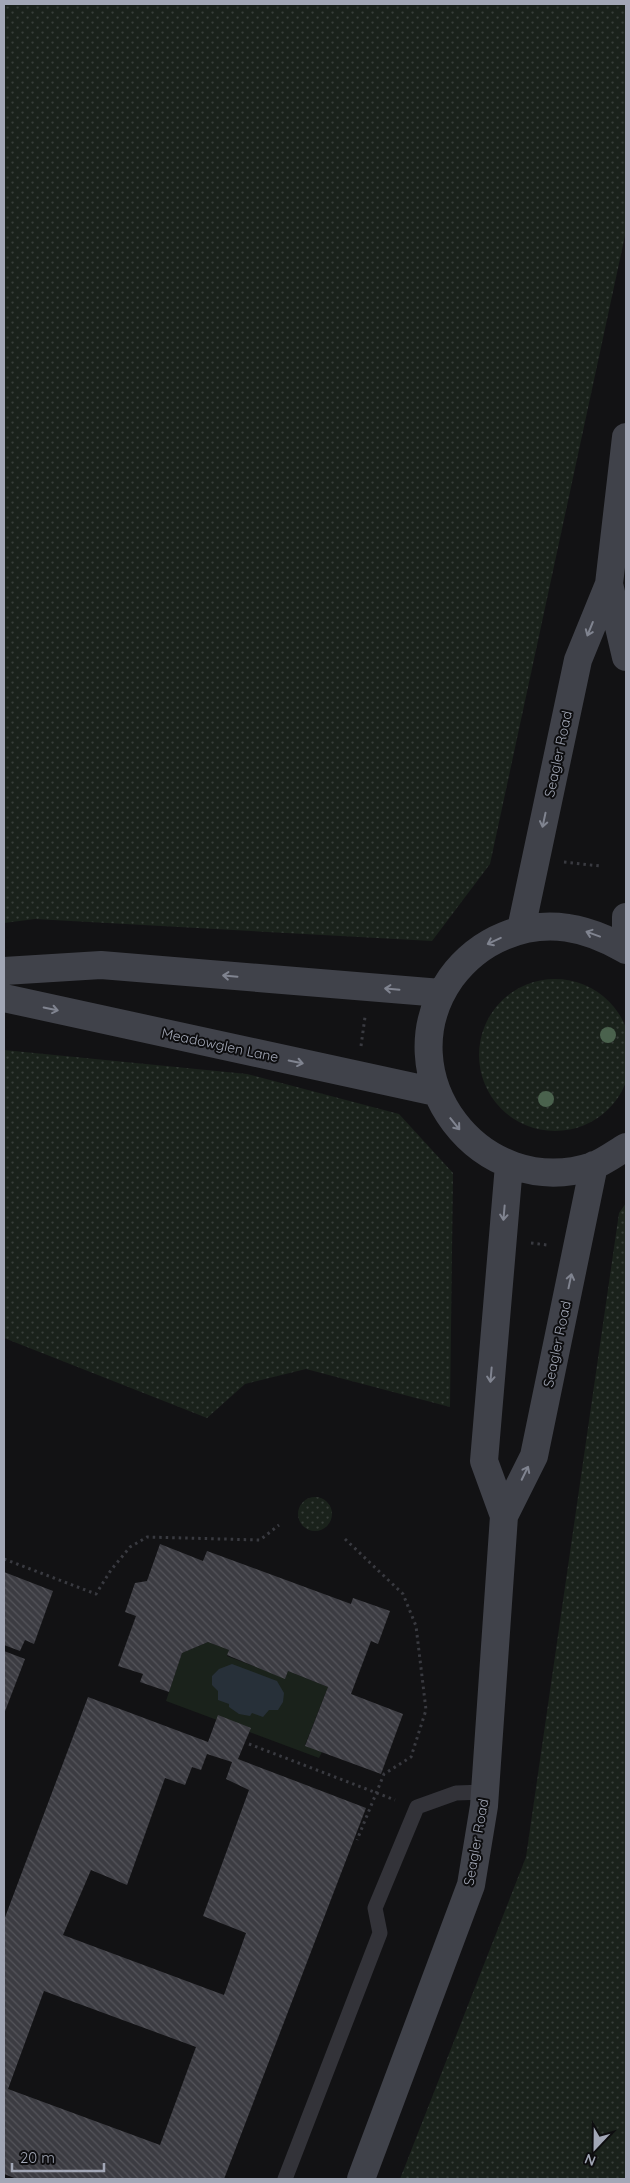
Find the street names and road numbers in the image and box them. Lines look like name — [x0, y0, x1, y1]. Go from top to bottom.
street label: Seagler Road — [540, 709, 576, 799]
street label: Meadowglen Lane — [160, 1024, 280, 1066]
street label: Seagler Road — [539, 1299, 575, 1389]
street label: Seagler Road — [459, 1797, 493, 1887]

